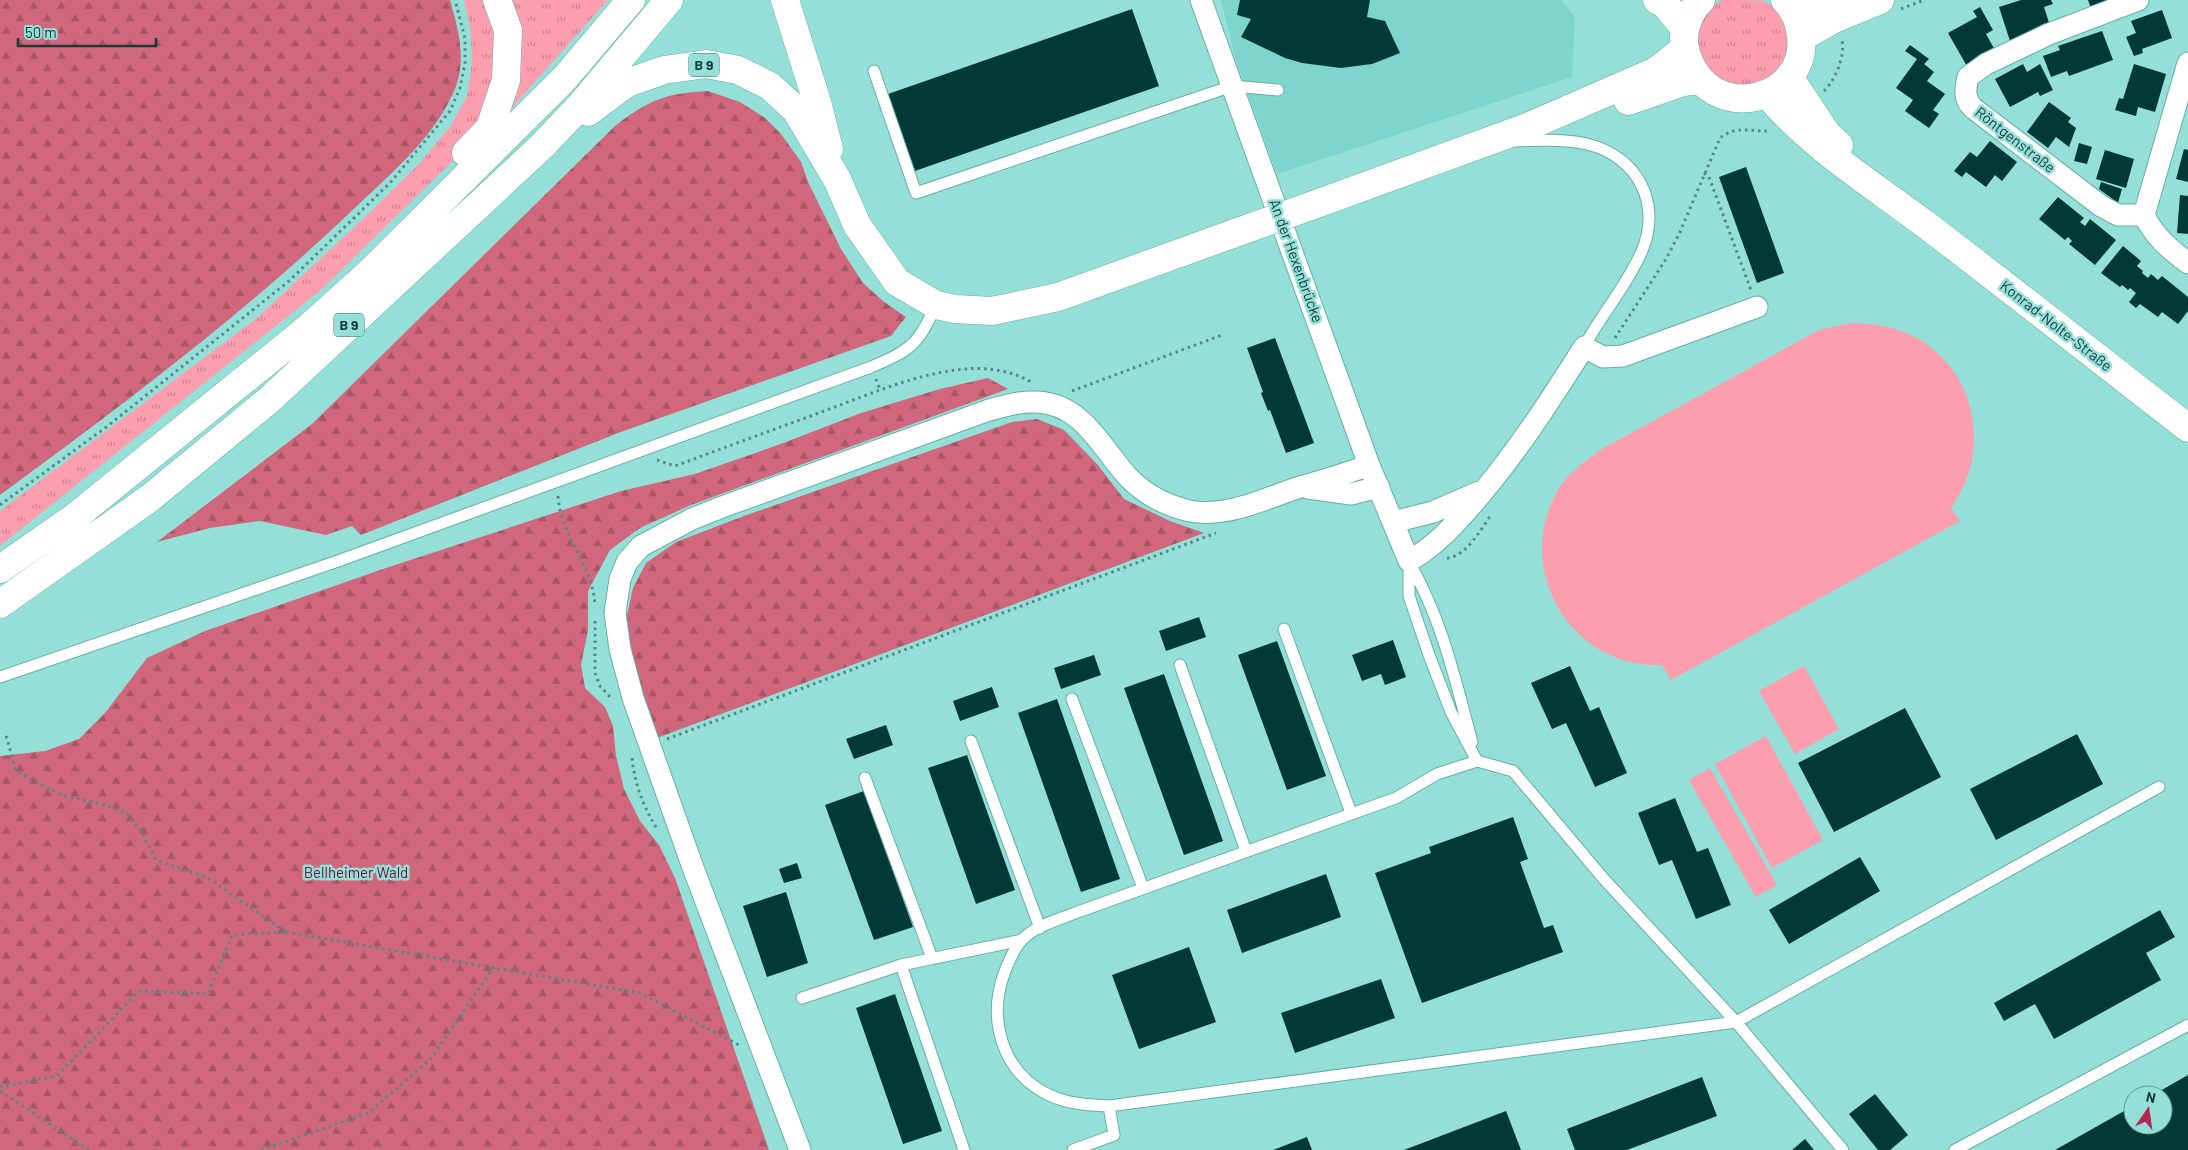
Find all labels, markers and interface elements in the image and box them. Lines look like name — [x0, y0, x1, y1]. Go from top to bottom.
scale bar — [18, 15, 155, 47]
text: 50 m — [25, 23, 57, 41]
road number: B 9 — [689, 54, 719, 76]
street label: Röntgenstraße — [1972, 102, 2059, 176]
street label: An der Hexenbrücke — [1266, 196, 1328, 325]
street label: Konrad-Nolte-Straße — [1997, 276, 2116, 374]
road number: B 9 — [334, 314, 364, 336]
park label: Bellheimer Wald — [304, 863, 408, 881]
north arrow — [2123, 1085, 2173, 1135]
text: N — [2145, 1088, 2157, 1106]

